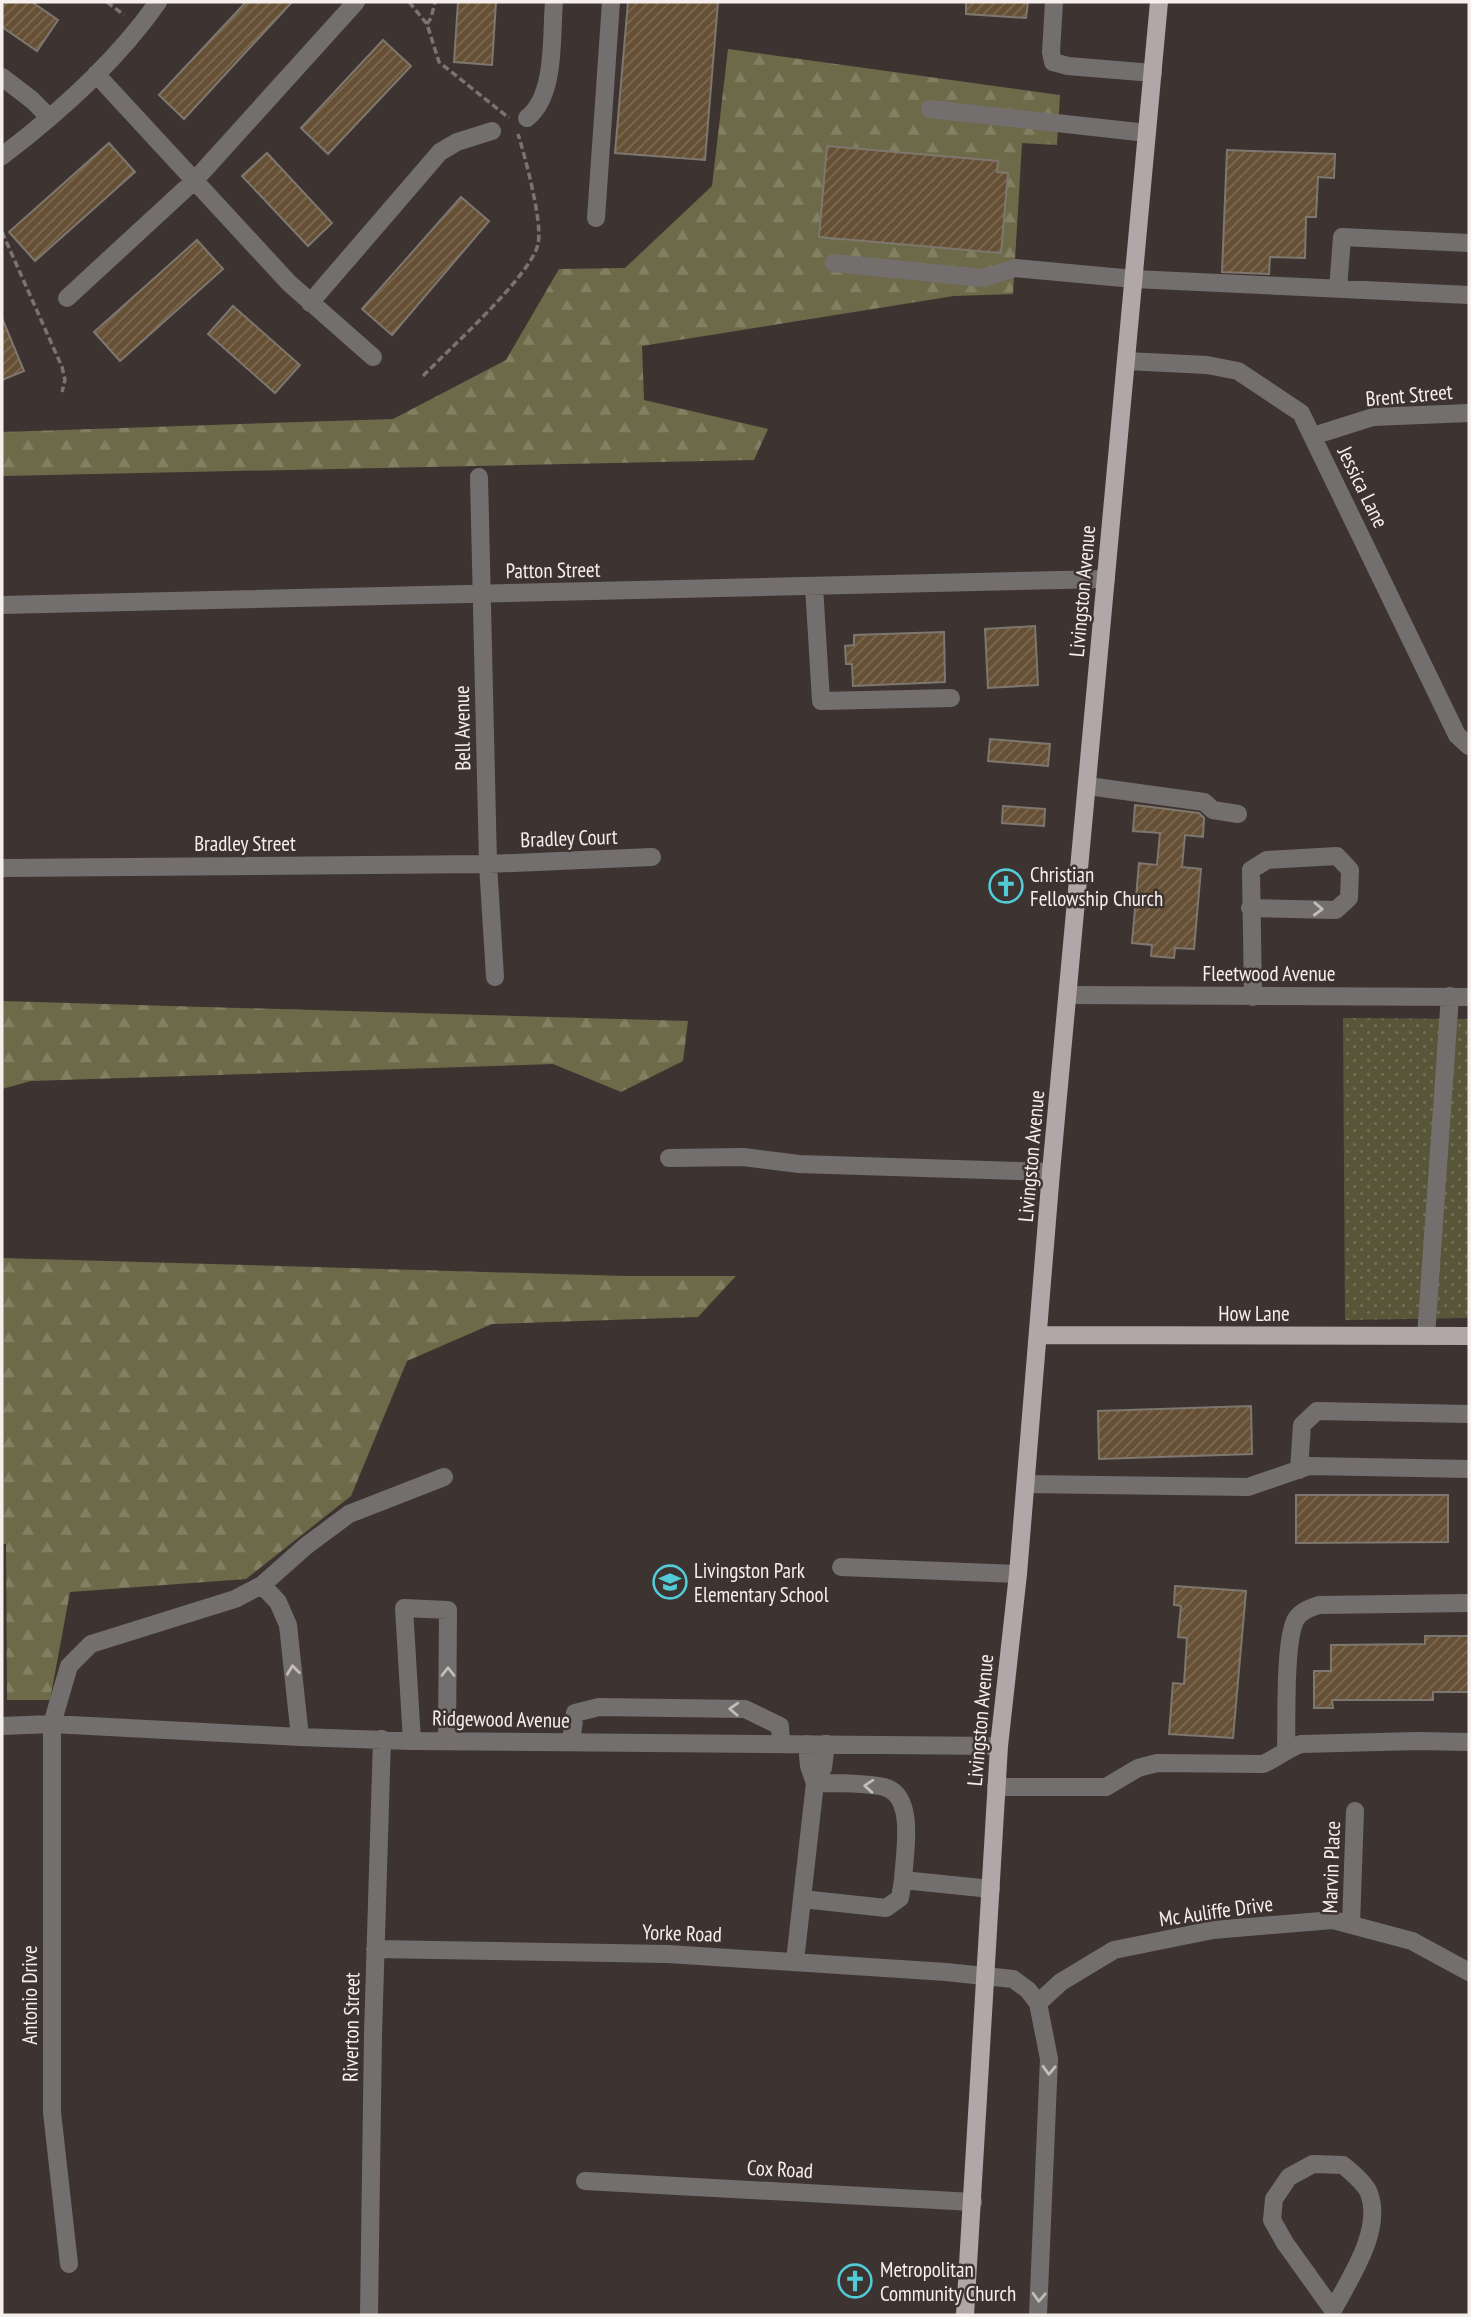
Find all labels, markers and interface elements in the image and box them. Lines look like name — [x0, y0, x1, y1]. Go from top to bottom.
street label: Brent Street — [1364, 378, 1454, 412]
street label: Jessica Lane — [1331, 441, 1394, 532]
street label: Livingston Avenue — [1063, 524, 1101, 658]
street label: Patton Street — [505, 556, 601, 584]
street label: Bell Avenue — [448, 685, 476, 771]
street label: Bradley Court — [520, 823, 618, 853]
street label: Bradley Street — [194, 830, 296, 857]
place label: Christian Fellowship Church — [1030, 861, 1163, 912]
church icon: Christian Fellowship Church — [987, 867, 1025, 905]
one-way arrow — [1313, 902, 1324, 917]
street label: Fleetwood Avenue — [1203, 960, 1335, 987]
street label: Livingston Avenue — [1012, 1089, 1050, 1223]
street label: How Lane — [1218, 1300, 1290, 1327]
place label: Livingston Park Elementary School — [694, 1557, 829, 1608]
school or university icon: Livingston Park Elementary School — [651, 1563, 689, 1601]
street label: Livingston Avenue — [961, 1653, 999, 1787]
one-way arrow — [286, 1664, 301, 1675]
one-way arrow — [440, 1666, 455, 1677]
one-way arrow — [728, 1702, 739, 1717]
street label: Ridgewood Avenue — [432, 1704, 570, 1734]
one-way arrow — [863, 1779, 874, 1794]
street label: Marvin Place — [1316, 1820, 1346, 1914]
street label: Mc Auliffe Drive — [1157, 1890, 1275, 1932]
street label: Yorke Road — [642, 1918, 722, 1948]
street label: Antonio Drive — [16, 1945, 43, 2045]
street label: Riverton Street — [337, 1972, 365, 2082]
one-way arrow — [1041, 2065, 1056, 2076]
street label: Cox Road — [746, 2154, 814, 2184]
place label: Metropolitan Community Church — [880, 2256, 1016, 2307]
church icon: Metropolitan Community Church — [836, 2262, 874, 2300]
one-way arrow — [1032, 2292, 1047, 2303]

